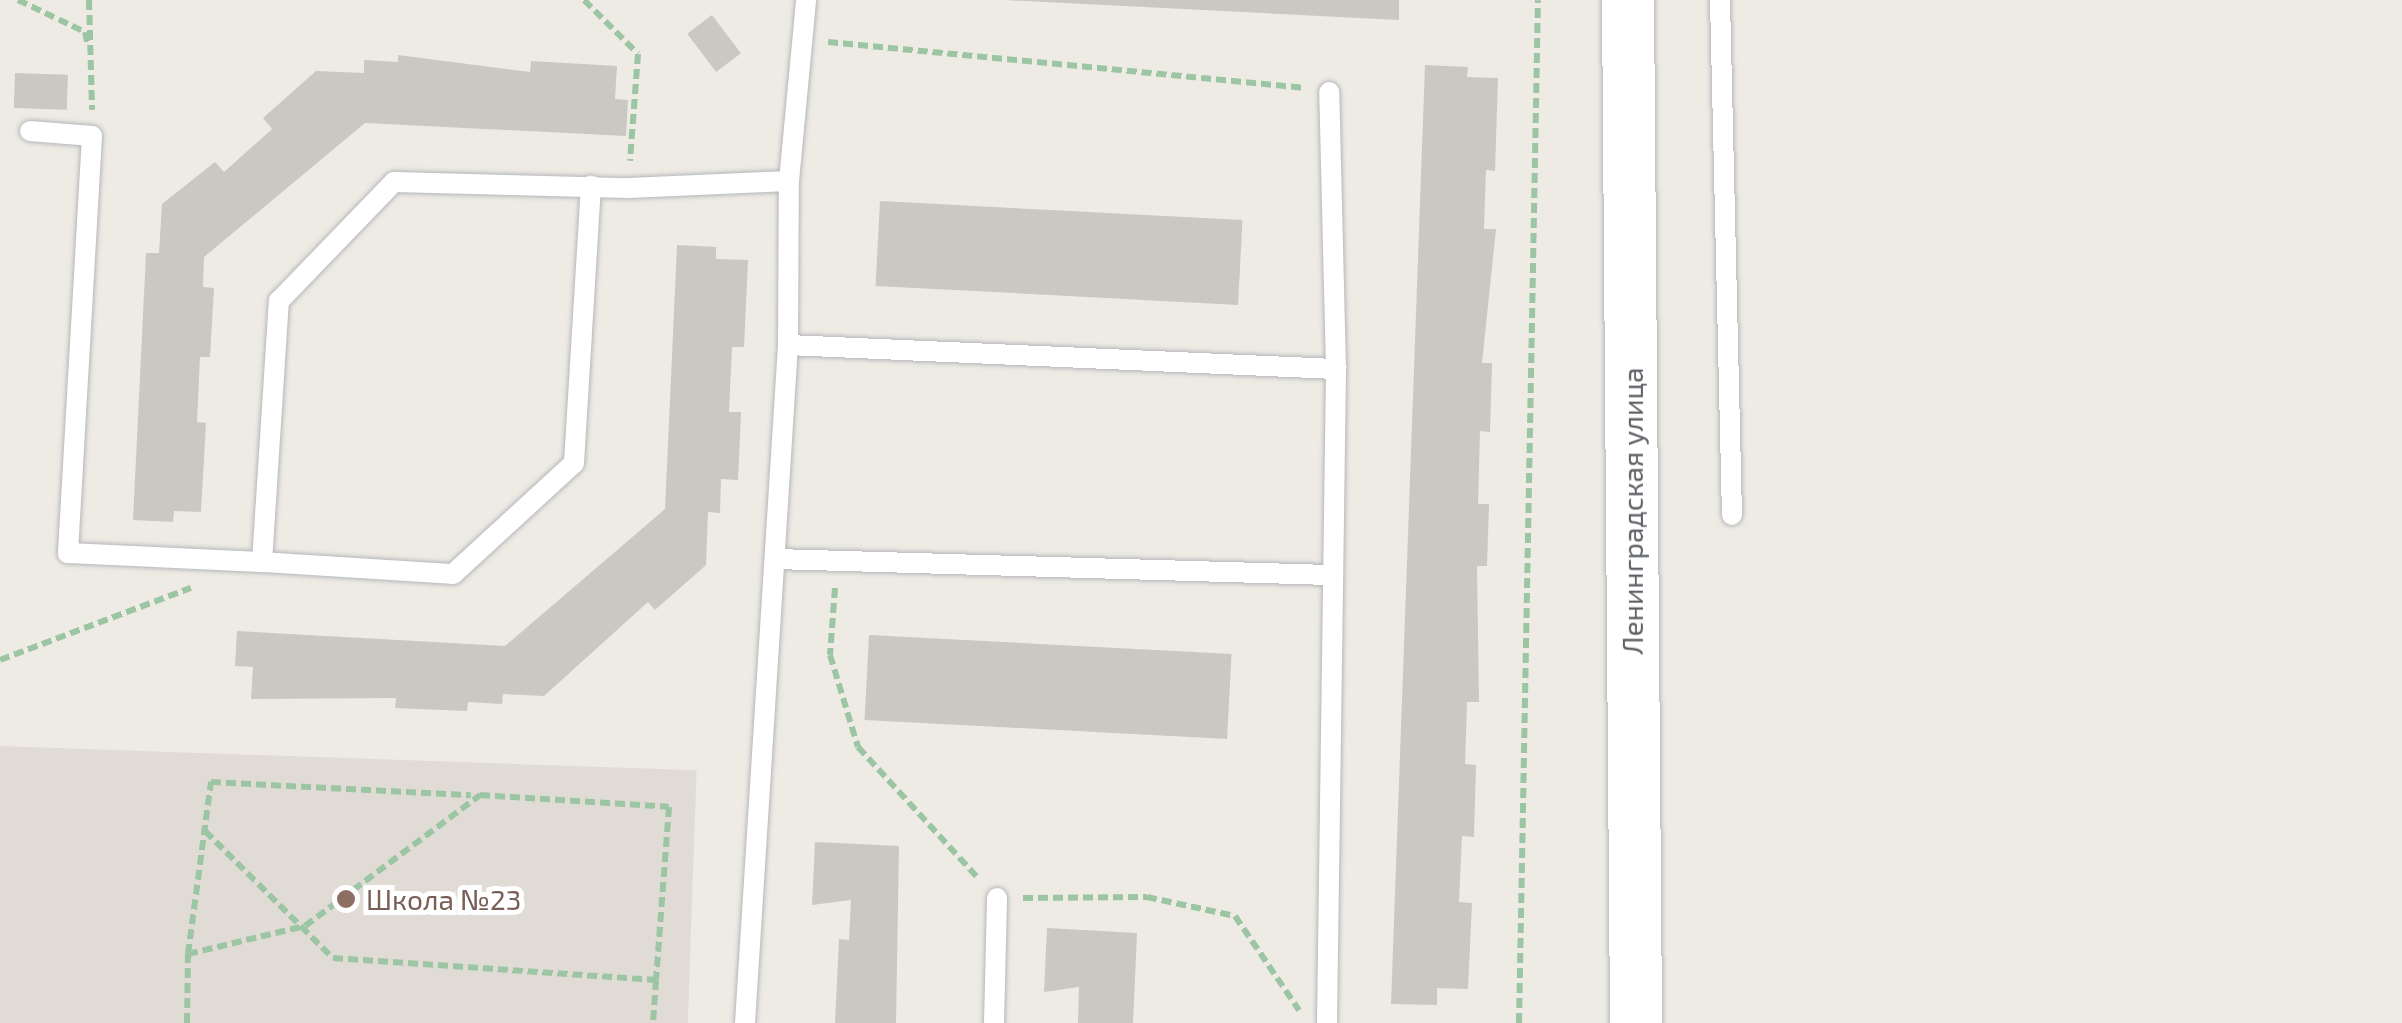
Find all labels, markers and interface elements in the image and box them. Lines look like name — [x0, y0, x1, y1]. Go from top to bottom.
street label: Ленинградская улица — [1615, 367, 1649, 655]
place label: Школа №23 — [366, 882, 521, 916]
marker: Школа №23 — [335, 888, 357, 910]

